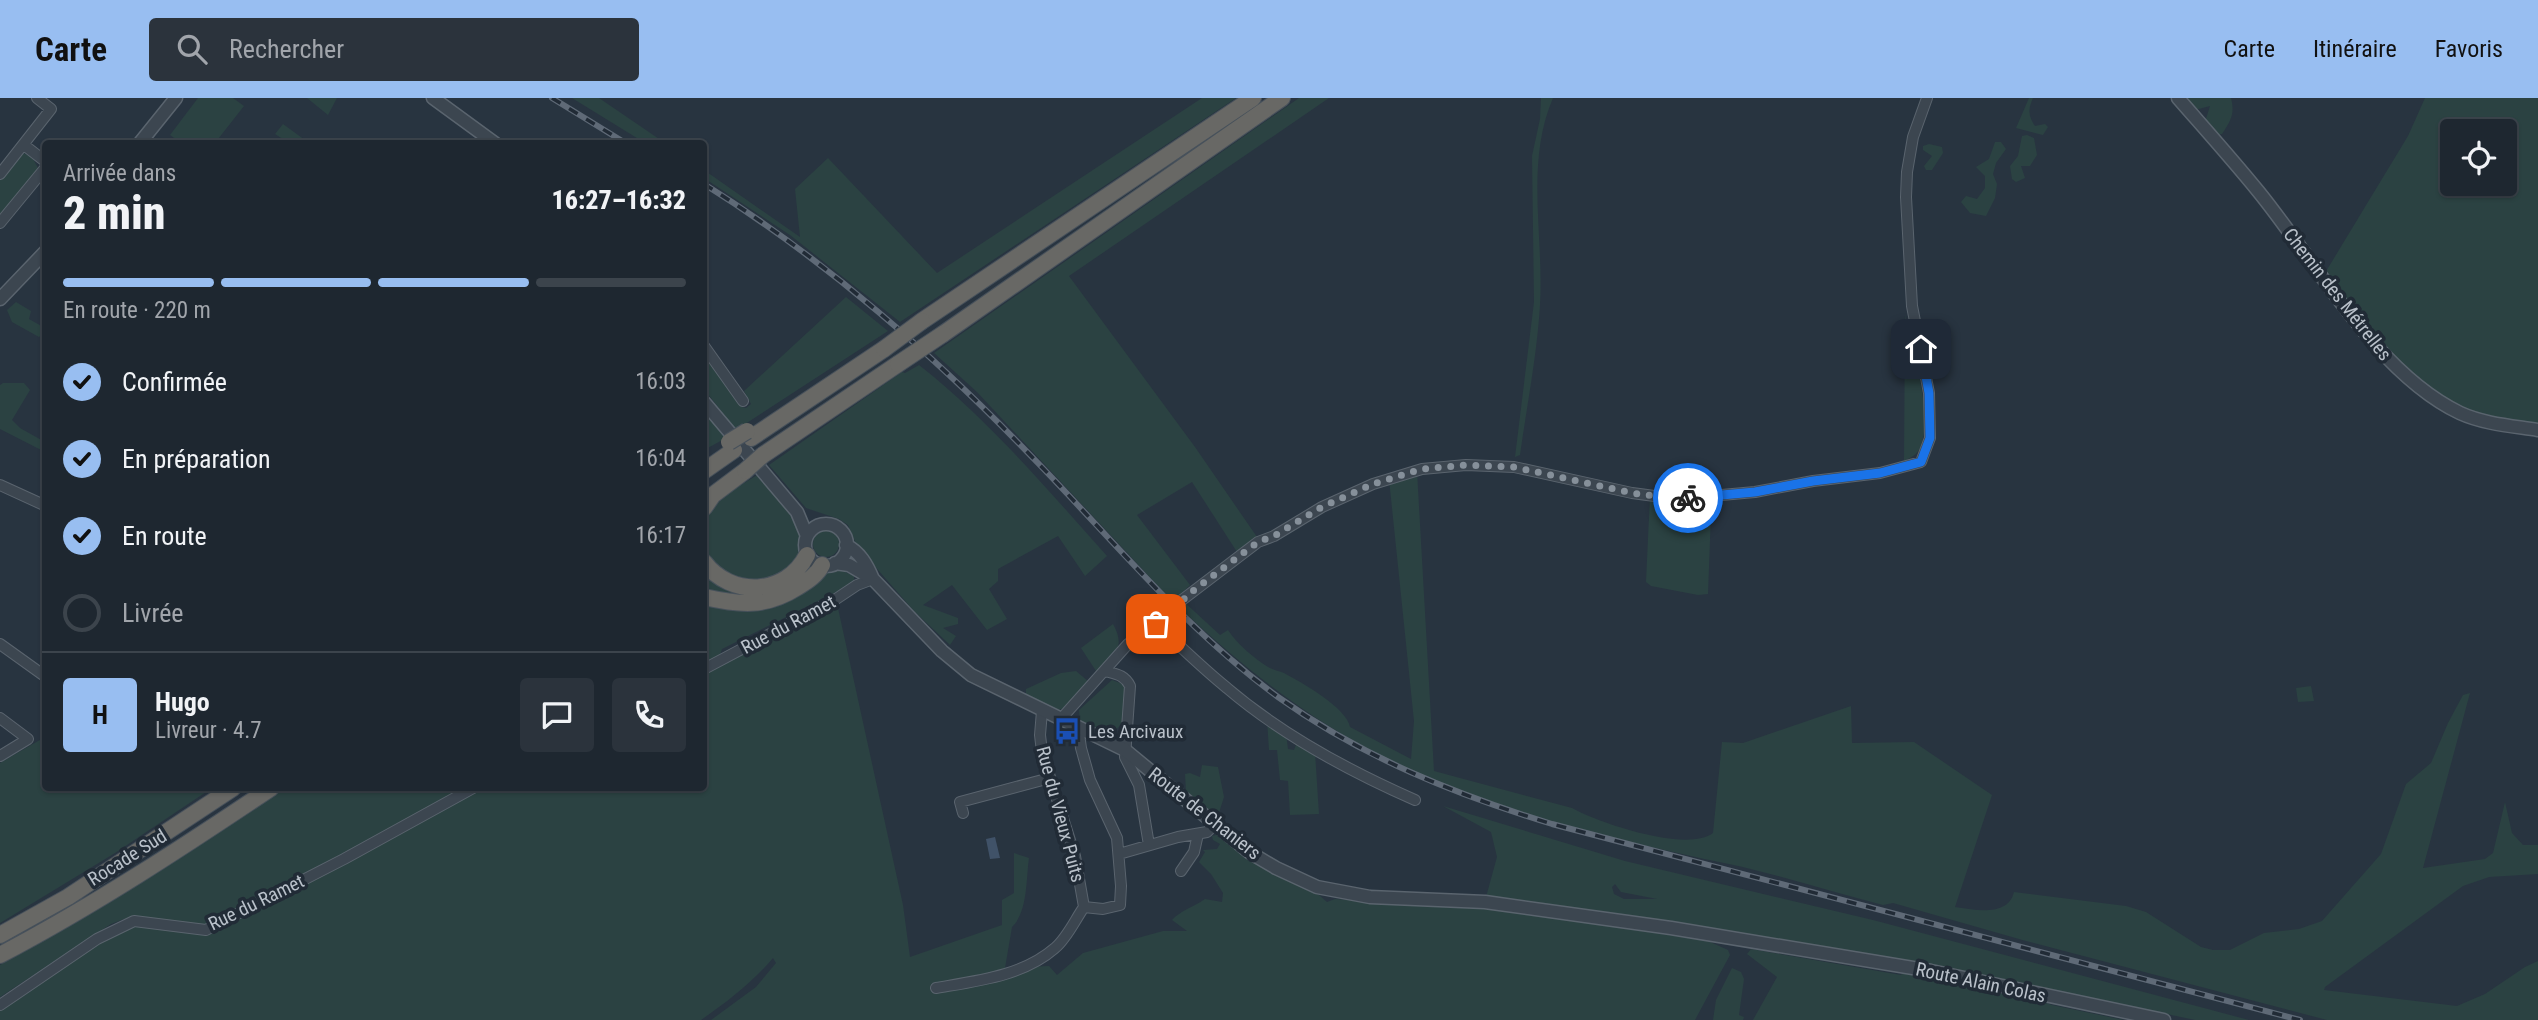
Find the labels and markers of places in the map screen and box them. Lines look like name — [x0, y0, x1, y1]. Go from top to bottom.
pin — [1891, 319, 1951, 379]
pin — [1126, 594, 1186, 654]
bus stop icon: Les Arcivaux — [1052, 716, 1082, 746]
place label: Les Arcivaux — [1088, 720, 1183, 743]

